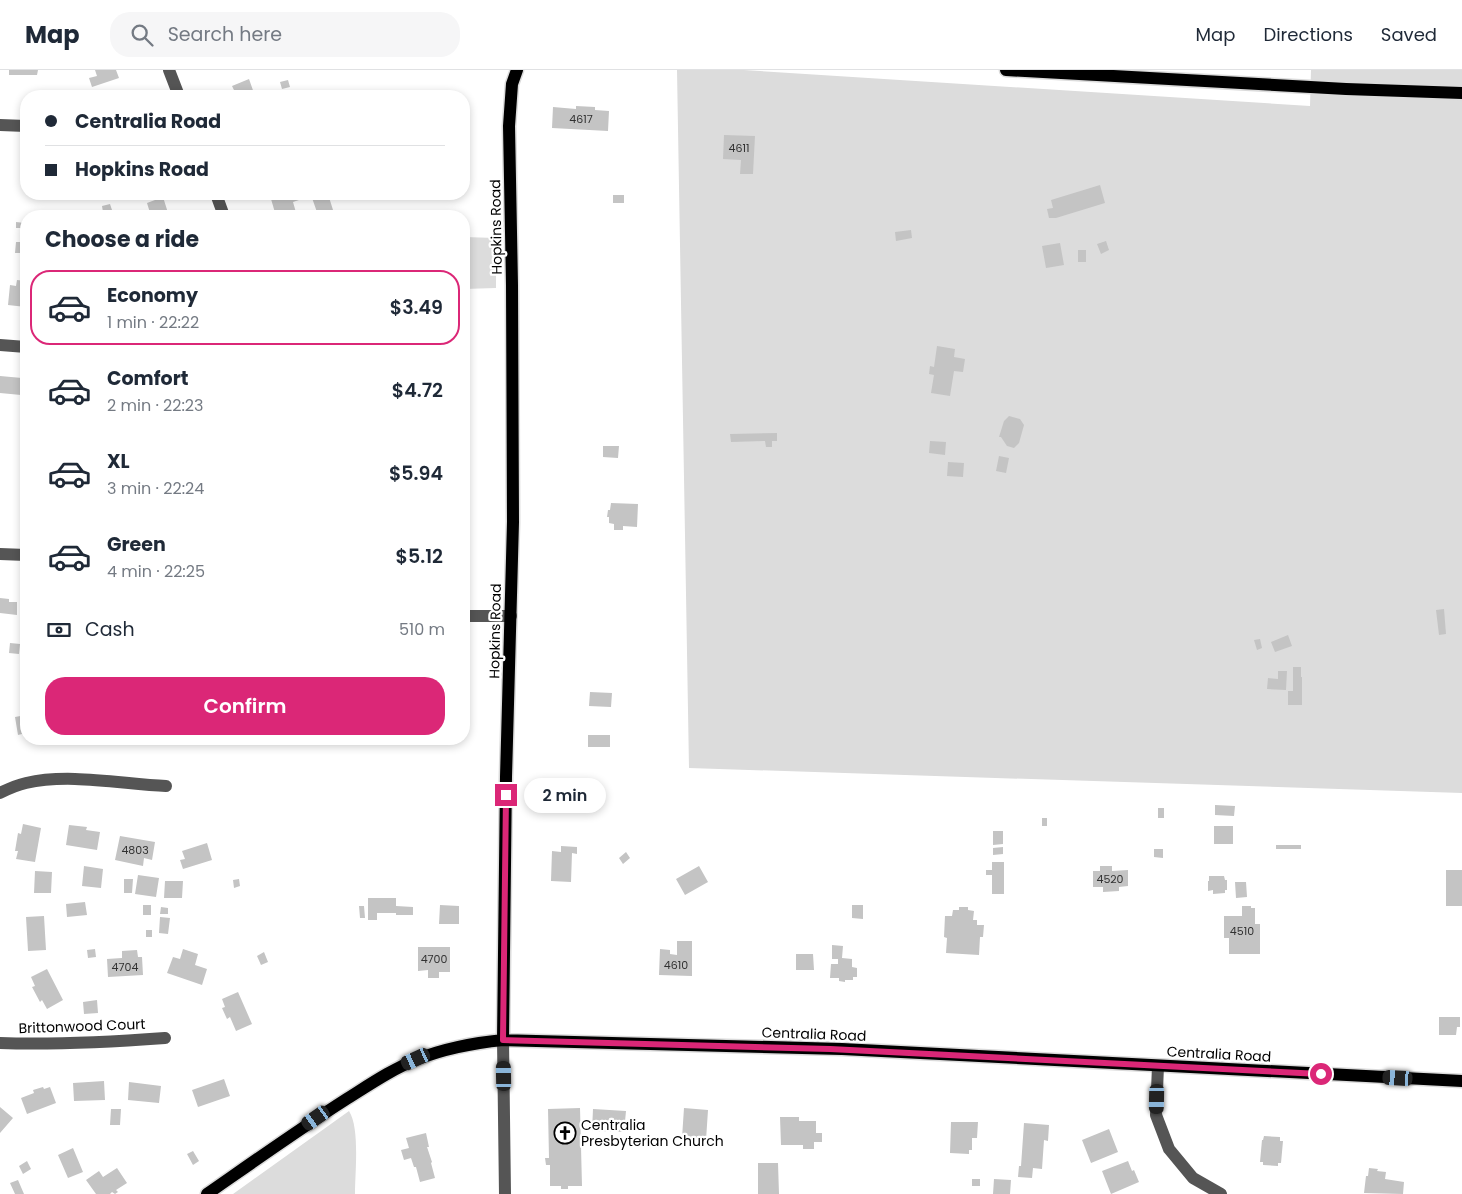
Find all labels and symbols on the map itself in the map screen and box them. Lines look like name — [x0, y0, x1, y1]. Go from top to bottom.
house number: 4617 — [569, 111, 593, 127]
house number: 4611 — [729, 140, 749, 156]
street label: Hopkins Road — [485, 179, 507, 275]
street label: Hopkins Road — [484, 583, 506, 679]
callout: 2 min — [524, 778, 606, 812]
route end — [495, 784, 517, 806]
house number: 4803 — [121, 842, 149, 858]
house number: 4520 — [1096, 871, 1124, 887]
house number: 4510 — [1230, 923, 1254, 939]
house number: 4700 — [421, 951, 447, 967]
house number: 4610 — [664, 957, 688, 973]
house number: 4704 — [112, 959, 138, 975]
street label: Brittonwood Court — [18, 1014, 146, 1038]
street label: Centralia Road — [761, 1022, 867, 1046]
street label: Centralia Road — [1166, 1041, 1272, 1067]
car — [399, 1046, 432, 1072]
car — [496, 1061, 511, 1091]
route start — [1310, 1063, 1332, 1085]
car — [1382, 1070, 1413, 1086]
car — [1149, 1084, 1164, 1114]
car — [299, 1103, 332, 1133]
place label: Centralia Presbyterian Church — [581, 1115, 724, 1151]
church icon: Centralia Presbyterian Church — [553, 1121, 577, 1145]

